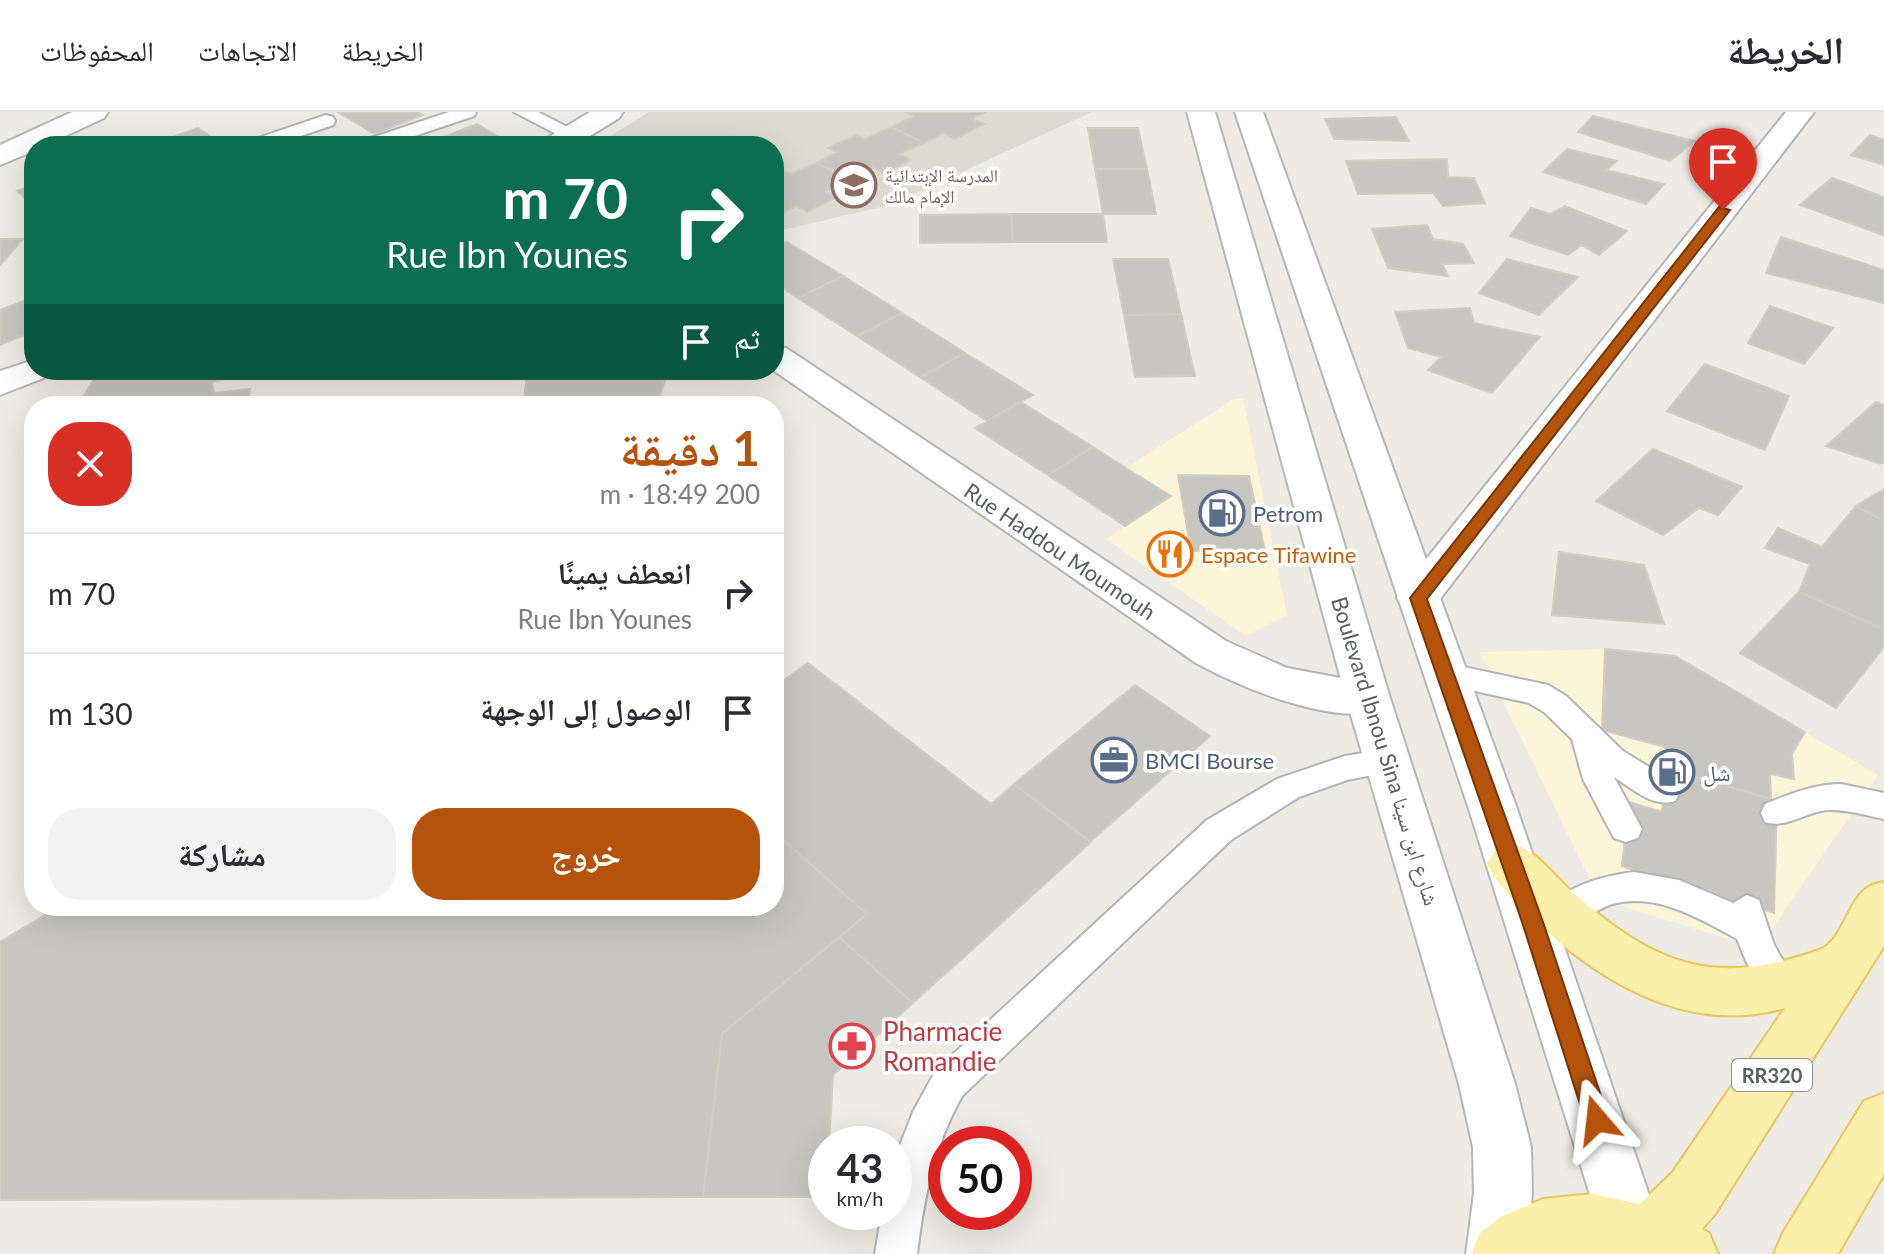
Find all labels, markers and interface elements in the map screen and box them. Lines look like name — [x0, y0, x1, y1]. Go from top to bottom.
text: الخريطة — [1727, 26, 1844, 72]
text: المحفوظات — [40, 33, 154, 67]
text: الاتجاهات — [198, 33, 297, 67]
text: الخريطة — [341, 33, 424, 67]
pin — [1689, 128, 1757, 210]
icon: arrive — [1701, 140, 1745, 184]
school or university icon: المدرسة الإبتدائية الإمام مالك — [830, 161, 878, 209]
text: 70 m — [503, 164, 628, 231]
place label: المدرسة الإبتدائية الإمام مالك — [885, 164, 998, 209]
icon: right — [656, 168, 760, 272]
text: Rue Ibn Younes — [386, 232, 628, 276]
text: ثم — [734, 319, 760, 355]
icon: arrive — [674, 320, 718, 364]
text: 1 دقيقة — [620, 419, 760, 476]
button: close — [48, 422, 132, 506]
street label: Rue Haddou Moumouh — [959, 477, 1161, 625]
text: 200 m · 18:49 — [600, 478, 760, 510]
fuel station icon: Petrom — [1198, 489, 1246, 537]
place label: Petrom — [1253, 500, 1323, 527]
restaurant icon: Espace Tifawine — [1146, 530, 1194, 578]
place label: Espace Tifawine — [1201, 541, 1356, 568]
text: انعطف يمينًا — [557, 554, 692, 590]
icon: right — [716, 571, 760, 615]
text: 70 m — [48, 575, 115, 611]
street label: Boulevard Ibnou Sina شارع ابن سينا — [1325, 593, 1446, 909]
text: Rue Ibn Younes — [517, 603, 692, 635]
text: الوصول إلى الوجهة — [480, 690, 692, 726]
icon: arrive — [716, 691, 760, 735]
text: 130 m — [48, 695, 133, 731]
office icon: BMCI Bourse — [1090, 736, 1138, 784]
place label: BMCI Bourse — [1145, 747, 1274, 774]
fuel station icon: شل — [1648, 748, 1696, 796]
place label: شل — [1703, 759, 1730, 787]
button: مشاركة — [48, 808, 396, 900]
button: خروج — [412, 808, 760, 900]
place label: Pharmacie Romandie — [883, 1015, 1002, 1077]
pharmacy icon: Pharmacie Romandie — [828, 1022, 876, 1070]
road number: RR320 — [1732, 1059, 1812, 1091]
position arrow — [1555, 1078, 1639, 1162]
speed limit sign: 50 — [928, 1126, 1032, 1230]
text: 43 — [837, 1144, 883, 1192]
text: km/h — [837, 1186, 883, 1210]

